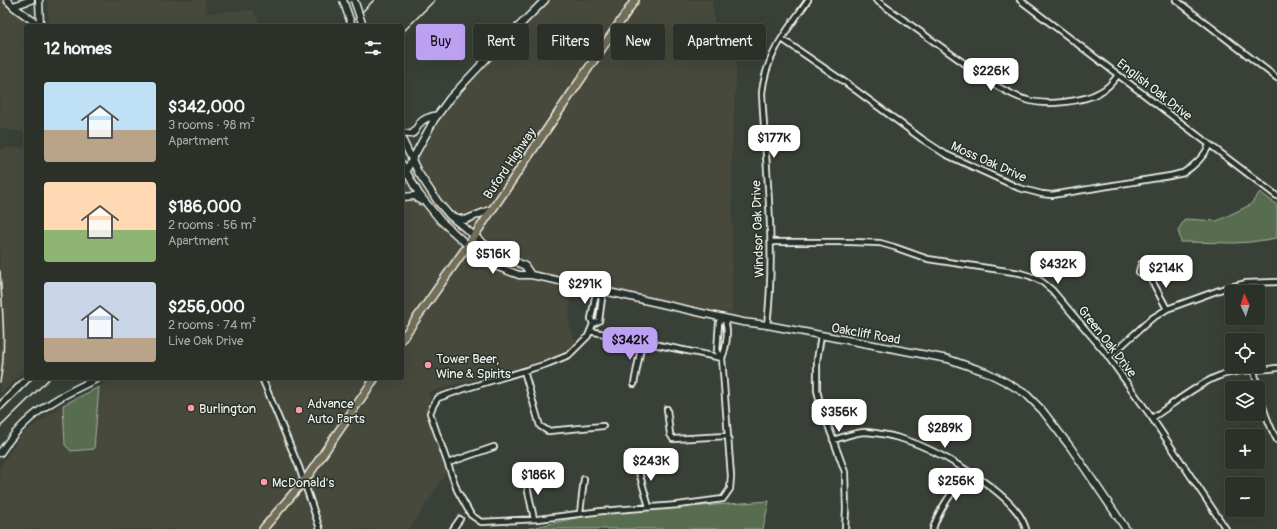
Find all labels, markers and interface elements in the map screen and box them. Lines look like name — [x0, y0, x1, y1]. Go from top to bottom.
chip: Buy — [416, 24, 465, 60]
chip: Rent — [473, 24, 529, 60]
chip: Filters — [537, 24, 603, 60]
chip: New — [611, 24, 665, 60]
chip: Apartment — [673, 24, 766, 60]
icon: filters — [362, 37, 384, 59]
text: 12 homes — [44, 38, 112, 59]
street label: English Oak Drive — [1114, 55, 1196, 124]
pin: $226K — [963, 58, 1019, 92]
text: $226K — [973, 63, 1010, 79]
text: $342,000 — [168, 96, 245, 117]
icon: home — [76, 98, 124, 146]
text: 3 rooms · 98 m² — [168, 117, 255, 133]
street label: Buford Highway — [480, 124, 540, 202]
pin: $177K — [746, 125, 802, 159]
text: $177K — [757, 130, 791, 146]
text: Apartment — [168, 133, 229, 149]
street label: Moss Oak Drive — [948, 138, 1029, 186]
street label: Windsor Oak Drive — [748, 179, 768, 278]
text: $186,000 — [168, 196, 241, 217]
icon: home — [76, 198, 124, 246]
text: 2 rooms · 56 m² — [168, 217, 256, 233]
text: Apartment — [168, 233, 229, 249]
pin: $516K — [465, 241, 521, 275]
text: $516K — [476, 246, 510, 262]
pin: $432K — [1030, 251, 1086, 285]
pin: $214K — [1138, 255, 1194, 289]
text: $432K — [1040, 256, 1076, 272]
text: $214K — [1149, 260, 1183, 276]
pin: $291K — [557, 271, 613, 305]
text: $291K — [568, 276, 602, 292]
north arrow — [1225, 285, 1265, 325]
map controls — [1225, 285, 1265, 517]
text: $256,000 — [168, 296, 245, 317]
icon: home — [76, 298, 124, 346]
street label: Green Oak Drive — [1074, 303, 1140, 381]
text: 2 rooms · 74 m² — [168, 317, 256, 333]
street label: Oakcliff Road — [830, 320, 902, 348]
pin: $342K — [602, 327, 658, 361]
text: $342K — [612, 332, 648, 348]
text: Live Oak Drive — [168, 333, 243, 349]
button: locate — [1225, 333, 1265, 373]
place label: Tower Beer, Wine & Spirits — [436, 351, 511, 382]
marker: Tower Beer, Wine & Spirits — [423, 360, 433, 370]
button: layers — [1225, 381, 1265, 421]
place label: Advance Auto Parts — [307, 396, 365, 427]
pin: $356K — [811, 399, 867, 433]
place label: Burlington — [199, 401, 256, 417]
marker: Burlington — [186, 403, 196, 413]
text: $356K — [821, 404, 857, 420]
marker: Advance Auto Parts — [294, 405, 304, 415]
pin: $289K — [917, 415, 973, 449]
text: $289K — [927, 420, 963, 436]
button: + — [1225, 429, 1265, 469]
pin: $243K — [623, 448, 679, 482]
text: $243K — [633, 453, 669, 469]
pin: $186K — [510, 462, 566, 496]
text: $186K — [521, 467, 555, 483]
pin: $256K — [928, 468, 984, 502]
text: $256K — [938, 473, 974, 489]
place label: McDonald's — [272, 475, 334, 491]
marker: McDonald's — [259, 477, 269, 487]
button: − — [1225, 477, 1265, 517]

